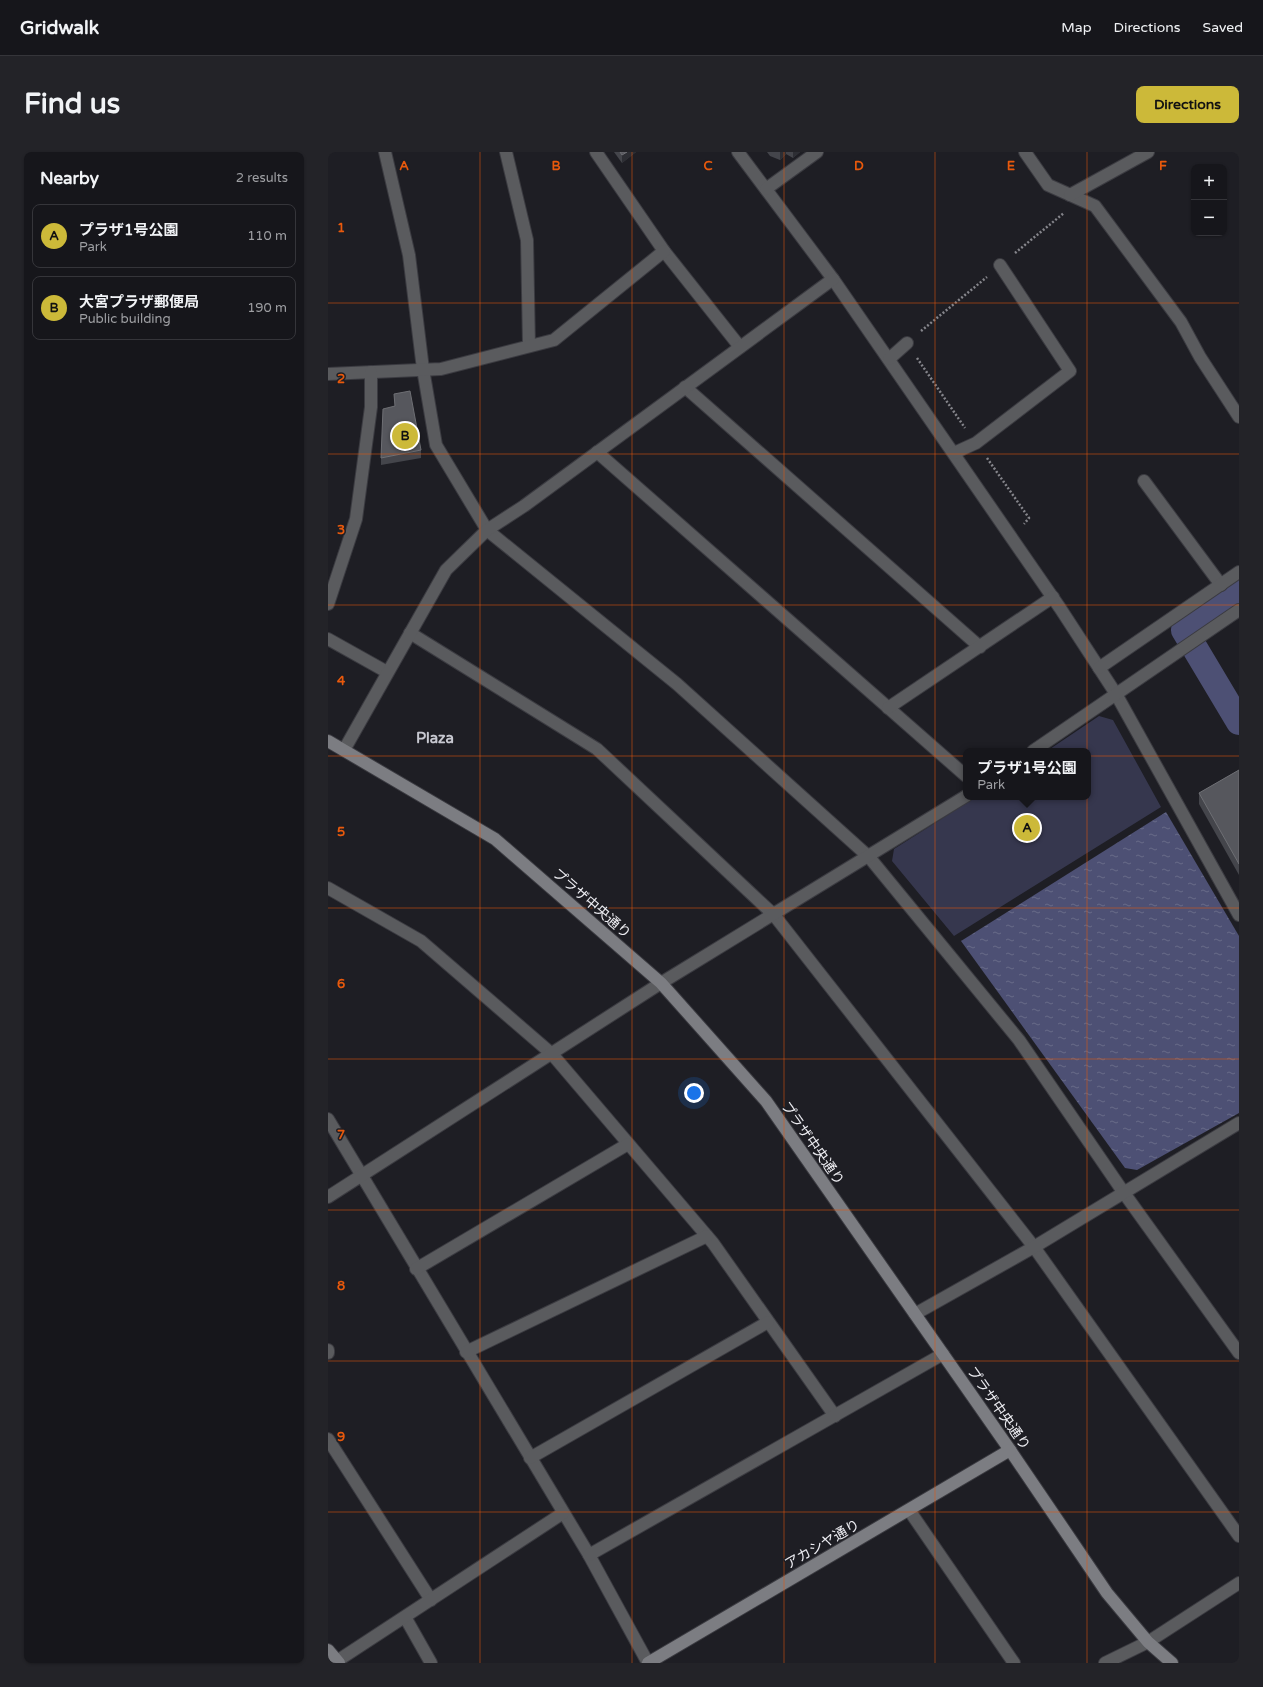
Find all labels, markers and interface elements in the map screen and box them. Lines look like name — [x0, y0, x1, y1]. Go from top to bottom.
text: Gridwalk — [20, 17, 99, 39]
text: Map — [1061, 19, 1092, 36]
text: Directions — [1114, 19, 1181, 36]
text: Saved — [1203, 19, 1243, 36]
button: Directions — [1136, 86, 1239, 123]
text: Find us — [24, 87, 120, 121]
text: A — [399, 158, 409, 174]
text: B — [551, 158, 561, 174]
text: C — [703, 158, 713, 174]
text: D — [854, 158, 864, 174]
text: E — [1007, 158, 1015, 174]
text: F — [1159, 158, 1167, 174]
map controls — [1191, 164, 1227, 236]
button: + — [1191, 164, 1227, 200]
text: Nearby — [40, 168, 99, 189]
text: 2 results — [236, 170, 288, 186]
button: − — [1191, 200, 1227, 236]
text: 1 — [337, 220, 345, 236]
text: プラザ1号公園 — [79, 221, 178, 239]
text: A — [49, 228, 59, 244]
text: 110 m — [247, 228, 287, 244]
text: Park — [79, 239, 107, 255]
text: 大宮プラザ郵便局 — [79, 293, 199, 311]
text: B — [49, 300, 59, 316]
text: 190 m — [247, 300, 287, 316]
text: Public building — [79, 311, 171, 327]
text: 2 — [337, 371, 345, 387]
pin: B — [392, 421, 418, 451]
text: 3 — [337, 522, 345, 538]
text: 4 — [337, 673, 346, 689]
district label: Plaza — [416, 729, 454, 747]
popup — [963, 748, 1091, 800]
text: プラザ1号公園 — [977, 759, 1077, 777]
text: Park — [977, 777, 1005, 793]
pin: A — [1014, 813, 1040, 843]
text: 5 — [337, 824, 345, 840]
street label: プラザ中央通り — [549, 865, 634, 942]
text: 6 — [337, 976, 345, 992]
your location — [684, 1083, 704, 1103]
street label: プラザ中央通り — [778, 1098, 848, 1188]
text: 7 — [337, 1127, 345, 1143]
text: 8 — [337, 1278, 345, 1294]
street label: プラザ中央通り — [964, 1363, 1034, 1453]
text: 9 — [337, 1429, 345, 1445]
street label: アカシヤ通り — [782, 1516, 863, 1573]

